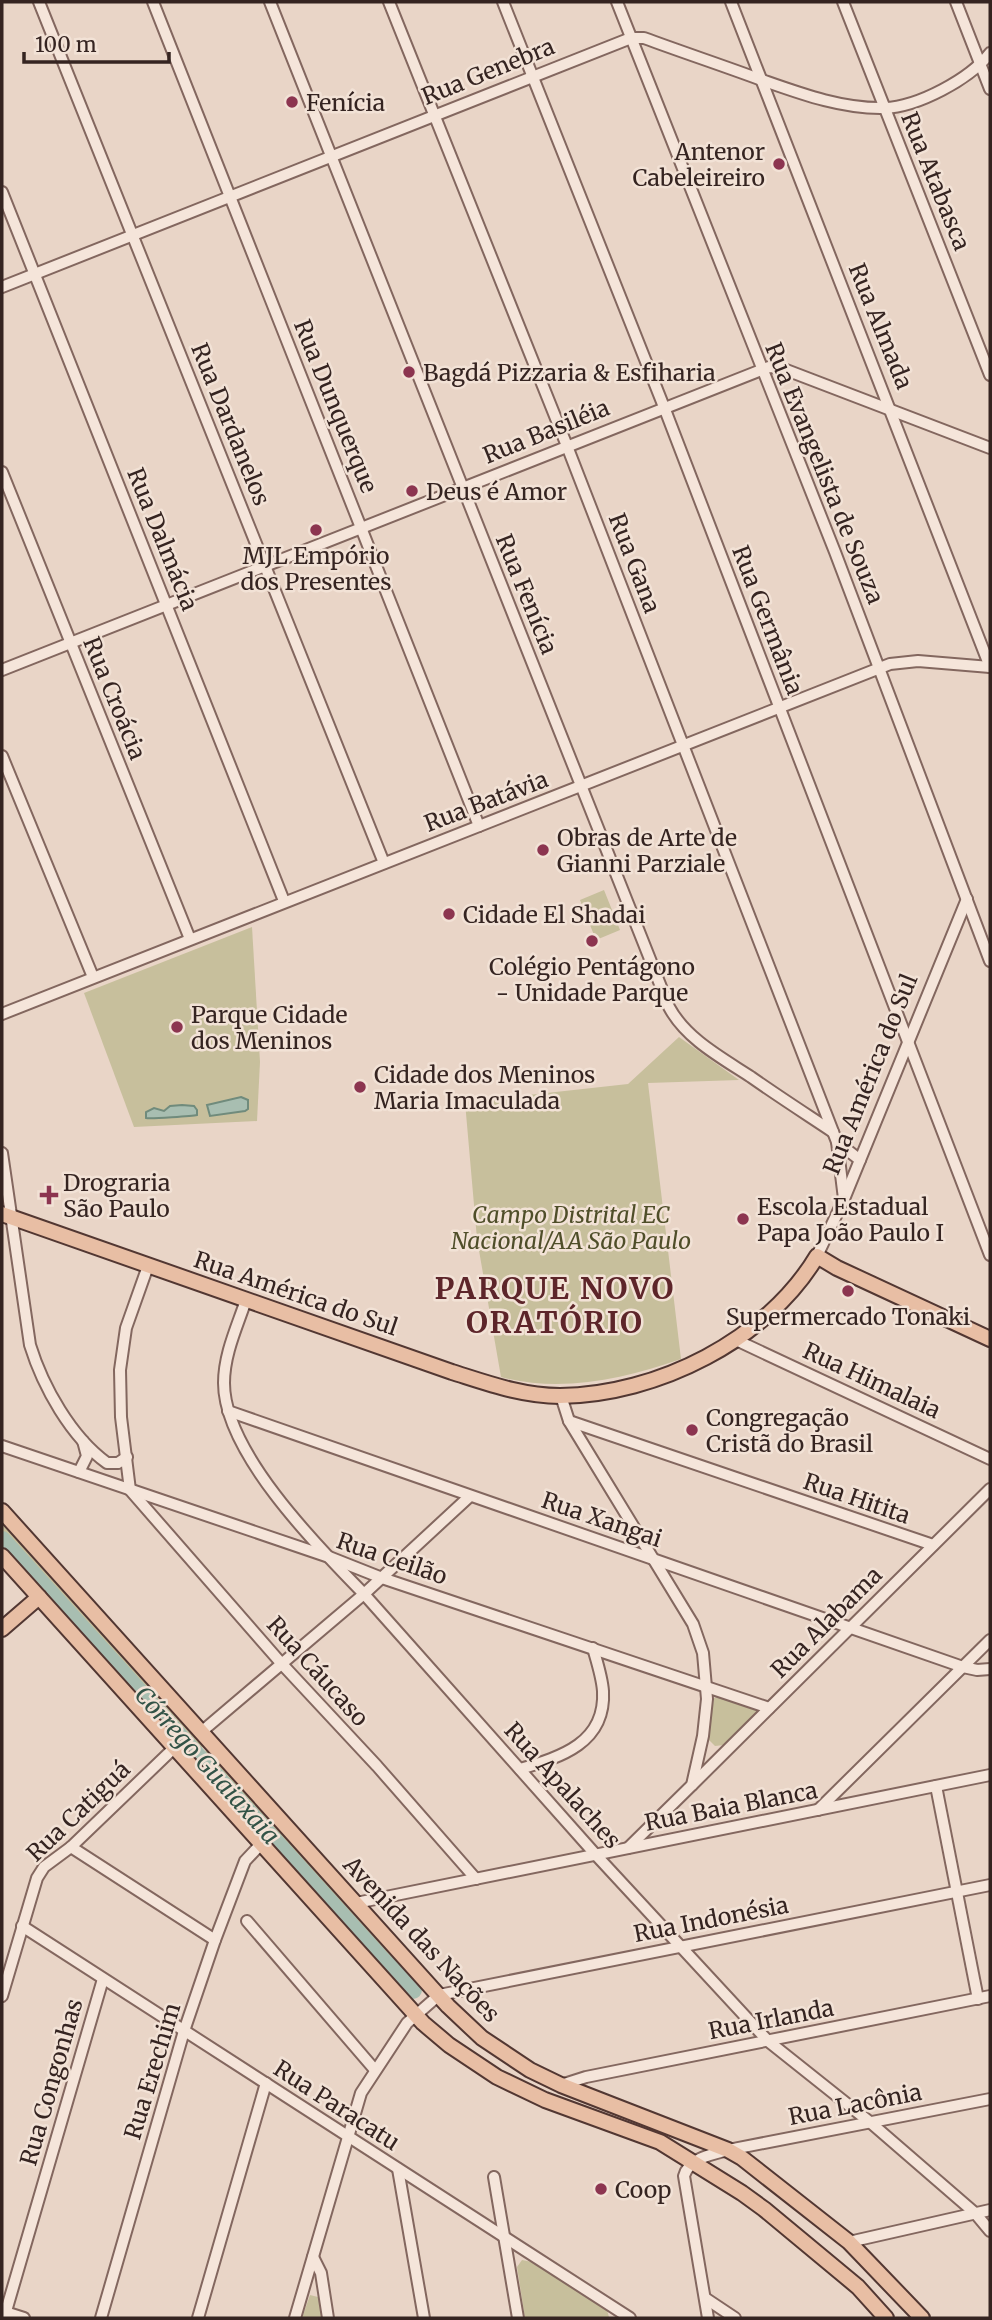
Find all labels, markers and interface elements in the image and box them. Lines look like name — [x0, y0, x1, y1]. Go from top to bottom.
scale bar — [24, 21, 170, 65]
text: 100 m — [35, 31, 97, 58]
street label: Rua Genebra — [417, 31, 559, 111]
place label: Fenícia — [306, 88, 385, 117]
marker: Fenícia — [284, 94, 300, 110]
street label: Rua Atabasca — [895, 108, 977, 254]
place label: Antenor Cabeleireiro — [632, 137, 765, 192]
marker: Antenor Cabeleireiro — [771, 156, 787, 172]
street label: Rua Almada — [843, 259, 919, 393]
street label: Rua Dunquerque — [288, 315, 384, 497]
street label: Rua Evangelista de Souza — [759, 338, 891, 608]
street label: Rua Dardanelos — [185, 339, 277, 509]
place label: Bagdá Pizzaria & Esfiharia — [423, 358, 716, 387]
marker: Bagdá Pizzaria & Esfiharia — [401, 364, 417, 380]
street label: Rua Basiléia — [479, 393, 613, 469]
street label: Rua Dalmácia — [121, 463, 205, 615]
place label: Deus é Amor — [426, 477, 567, 506]
marker: Deus é Amor — [404, 483, 420, 499]
street label: Rua Gana — [603, 509, 667, 617]
marker: MJL Empório dos Presentes — [308, 522, 324, 538]
street label: Rua Fenícia — [490, 530, 564, 658]
place label: MJL Empório dos Presentes — [240, 541, 392, 596]
street label: Rua Germânia — [726, 541, 810, 699]
street label: Rua Croácia — [77, 632, 153, 764]
street label: Rua Batávia — [420, 764, 552, 838]
place label: Obras de Arte de Gianni Parziale — [557, 823, 737, 878]
marker: Obras de Arte de Gianni Parziale — [535, 842, 551, 858]
place label: Cidade El Shadai — [463, 900, 646, 929]
marker: Cidade El Shadai — [441, 906, 457, 922]
marker: Colégio Pentágono - Unidade Parque — [584, 933, 600, 949]
place label: Colégio Pentágono - Unidade Parque — [489, 952, 695, 1007]
street label: Rua América do Sul — [817, 969, 923, 1179]
place label: Parque Cidade dos Meninos — [191, 1000, 347, 1055]
marker: Parque Cidade dos Meninos — [169, 1019, 185, 1035]
place label: Cidade dos Meninos Maria Imaculada — [374, 1060, 595, 1115]
marker: Cidade dos Meninos Maria Imaculada — [352, 1079, 368, 1095]
place label: Drograria São Paulo — [63, 1168, 170, 1223]
marker: Drograria São Paulo — [41, 1187, 57, 1203]
place label: Escola Estadual Papa João Paulo I — [757, 1192, 944, 1247]
park label: Campo Distrital EC Nacional/AA São Paulo — [451, 1200, 691, 1255]
marker: Escola Estadual Papa João Paulo I — [735, 1211, 751, 1227]
street label: Rua América do Sul — [190, 1244, 402, 1342]
district label: PARQUE NOVO ORATÓRIO — [435, 1269, 675, 1341]
marker: Supermercado Tonaki — [840, 1283, 856, 1299]
place label: Supermercado Tonaki — [726, 1302, 970, 1331]
street label: Rua Himalaia — [799, 1336, 945, 1424]
place label: Congregação Cristã do Brasil — [706, 1403, 873, 1458]
marker: Congregação Cristã do Brasil — [684, 1422, 700, 1438]
street label: Rua Hitita — [800, 1466, 914, 1530]
street label: Rua Xangai — [538, 1485, 666, 1553]
street label: Rua Ceilão — [333, 1526, 451, 1590]
street label: Rua Alabama — [764, 1560, 888, 1684]
street label: Rua Cáucaso — [261, 1610, 375, 1732]
water label: Córrego Guaiaxaia — [128, 1679, 286, 1851]
street label: Rua Apalaches — [499, 1716, 627, 1854]
street label: Rua Catiguá — [20, 1755, 136, 1867]
street label: Rua Baia Blanca — [642, 1775, 820, 1837]
street label: Avenida das Nações — [337, 1849, 506, 2028]
street label: Rua Indonésia — [631, 1890, 791, 1948]
street label: Rua Irlanda — [706, 1993, 836, 2045]
street label: Rua Congonhas — [13, 1995, 89, 2169]
street label: Rua Erechim — [117, 1999, 187, 2143]
street label: Rua Paracatu — [269, 2054, 405, 2156]
street label: Rua Lacônia — [786, 2077, 924, 2131]
place label: Coop — [615, 2175, 671, 2204]
marker: Coop — [593, 2181, 609, 2197]

